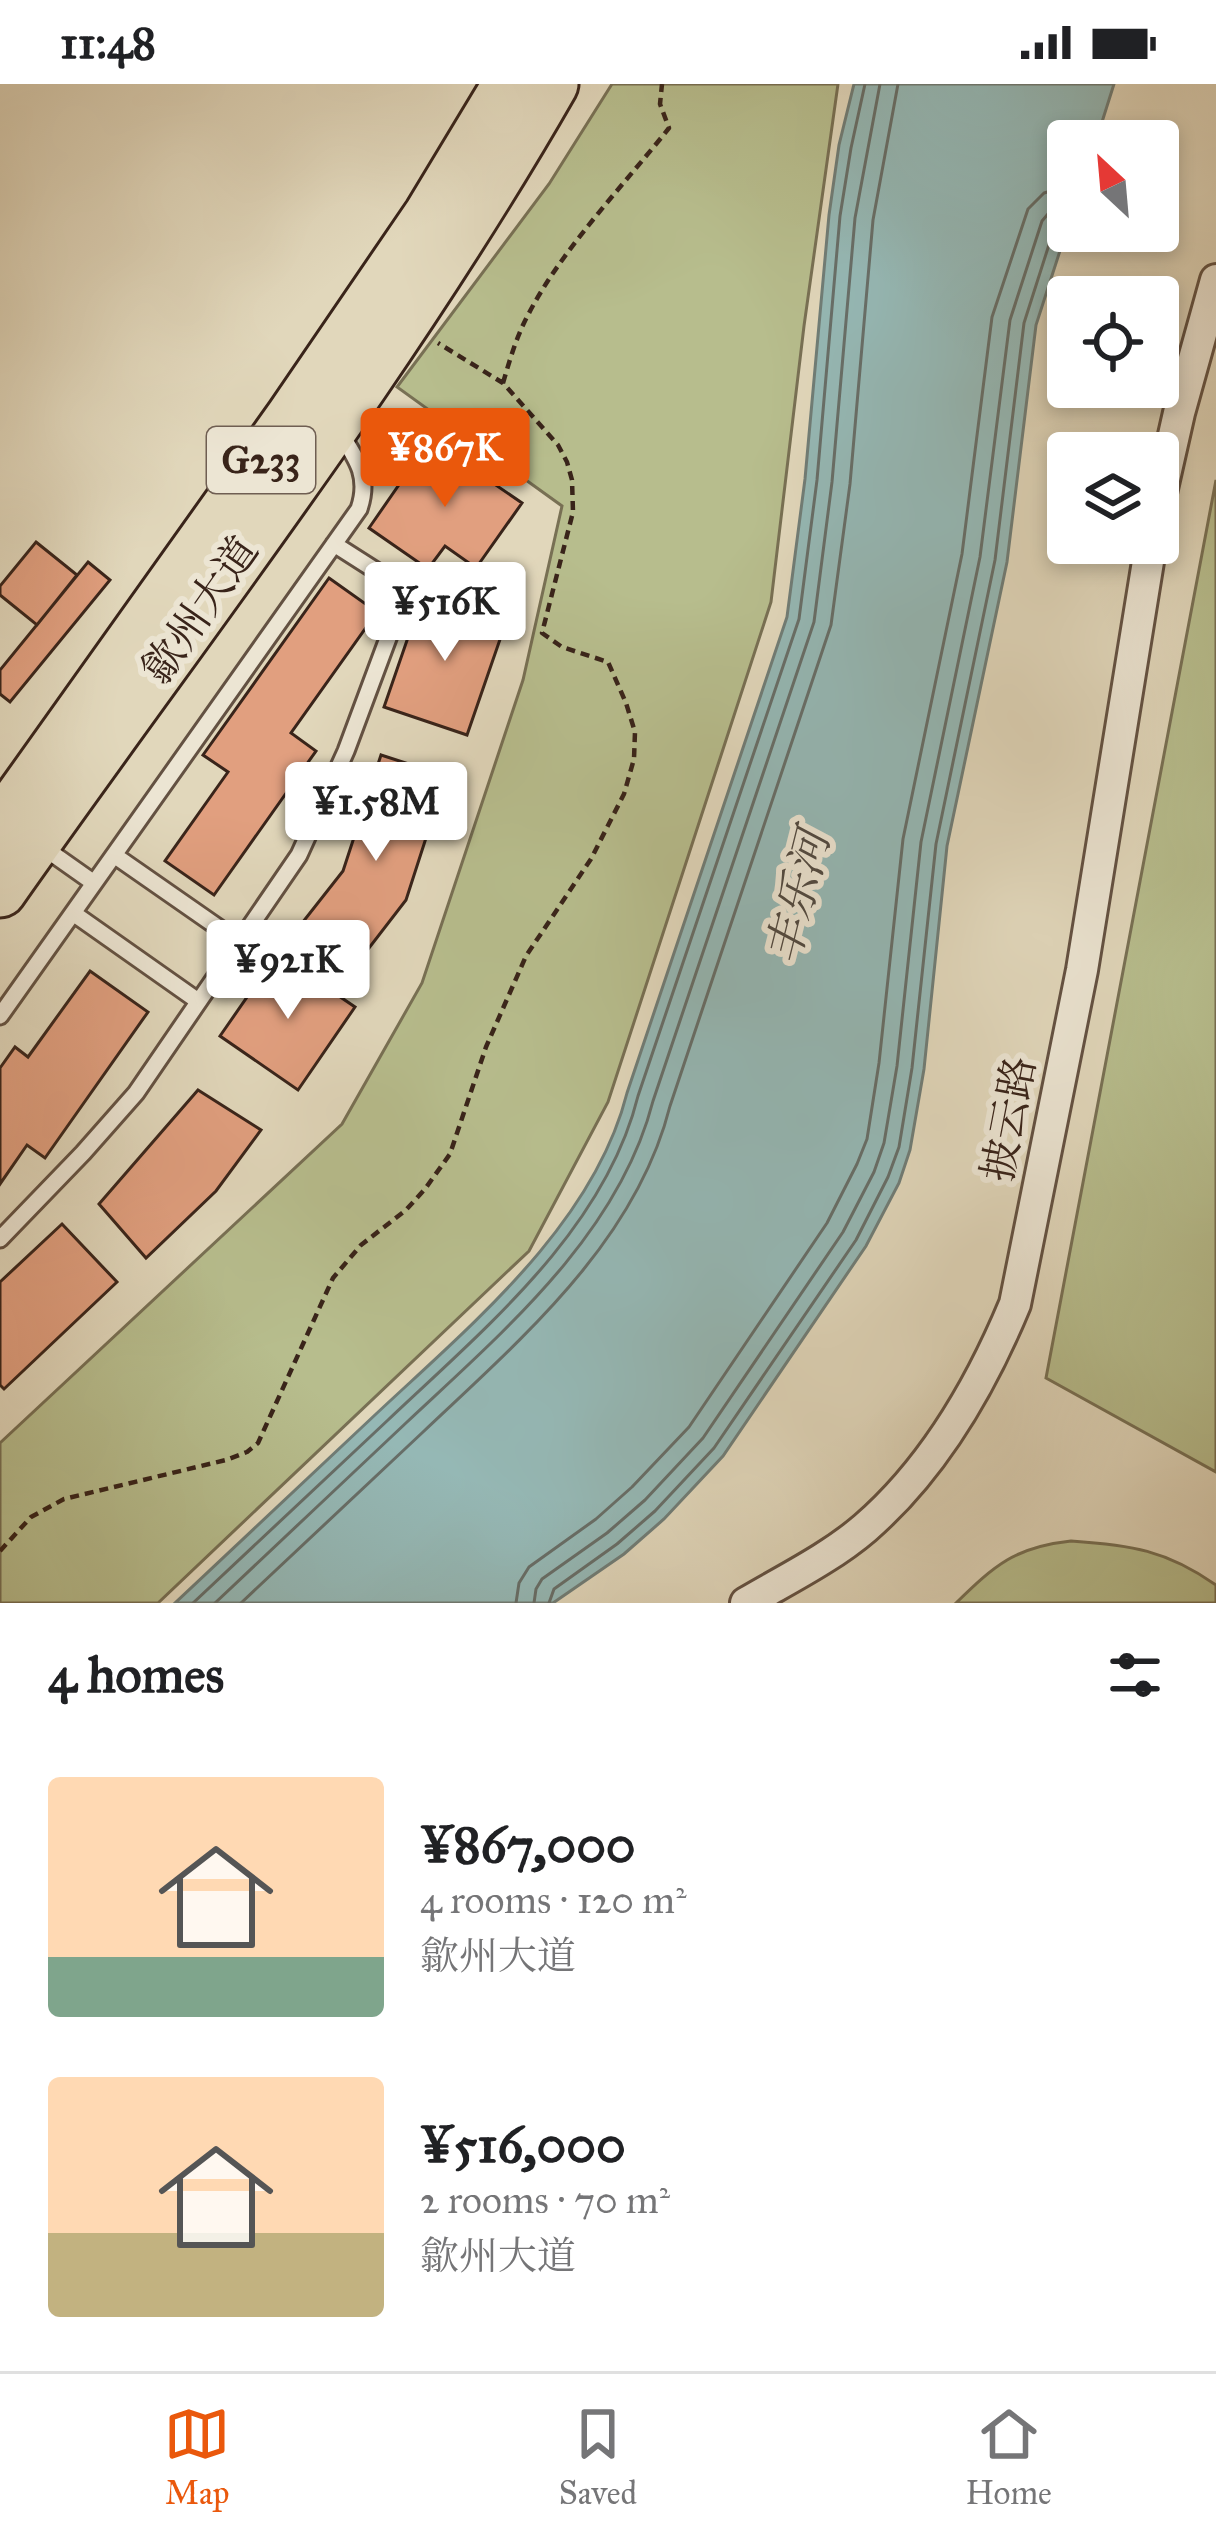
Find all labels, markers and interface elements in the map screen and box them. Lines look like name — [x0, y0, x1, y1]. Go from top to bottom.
text: 11:48 — [60, 15, 156, 70]
north arrow — [1047, 120, 1179, 252]
map controls — [1047, 120, 1179, 564]
button: locate — [1047, 276, 1179, 408]
pin: ¥867K — [361, 408, 529, 510]
text: ¥867K — [388, 423, 502, 471]
road number: G233 — [207, 427, 315, 493]
button: layers — [1047, 432, 1179, 564]
street label: 歙州大道 — [131, 526, 269, 694]
pin: ¥516K — [361, 562, 529, 664]
text: ¥516K — [392, 577, 498, 625]
pin: ¥1.58M — [278, 762, 474, 864]
text: ¥1.58M — [312, 777, 440, 825]
water label: 丰乐河 — [755, 818, 843, 969]
pin: ¥921K — [204, 920, 372, 1022]
text: ¥921K — [234, 935, 342, 983]
street label: 披云路 — [971, 1052, 1047, 1186]
icon: filters — [1102, 1642, 1168, 1708]
text: 4 homes — [48, 1644, 224, 1706]
text: ¥867,000 — [420, 1814, 636, 1876]
icon: home — [144, 1825, 288, 1969]
text: 4 rooms · 120 m² — [420, 1876, 686, 1924]
text: 歙州大道 — [420, 1932, 576, 1980]
text: ¥516,000 — [420, 2114, 626, 2176]
icon: home — [144, 2125, 288, 2269]
text: 2 rooms · 70 m² — [420, 2176, 670, 2224]
text: 歙州大道 — [420, 2232, 576, 2280]
tab: Map — [164, 2401, 230, 2513]
tab: Saved — [559, 2401, 637, 2513]
tab: Home — [965, 2401, 1052, 2513]

